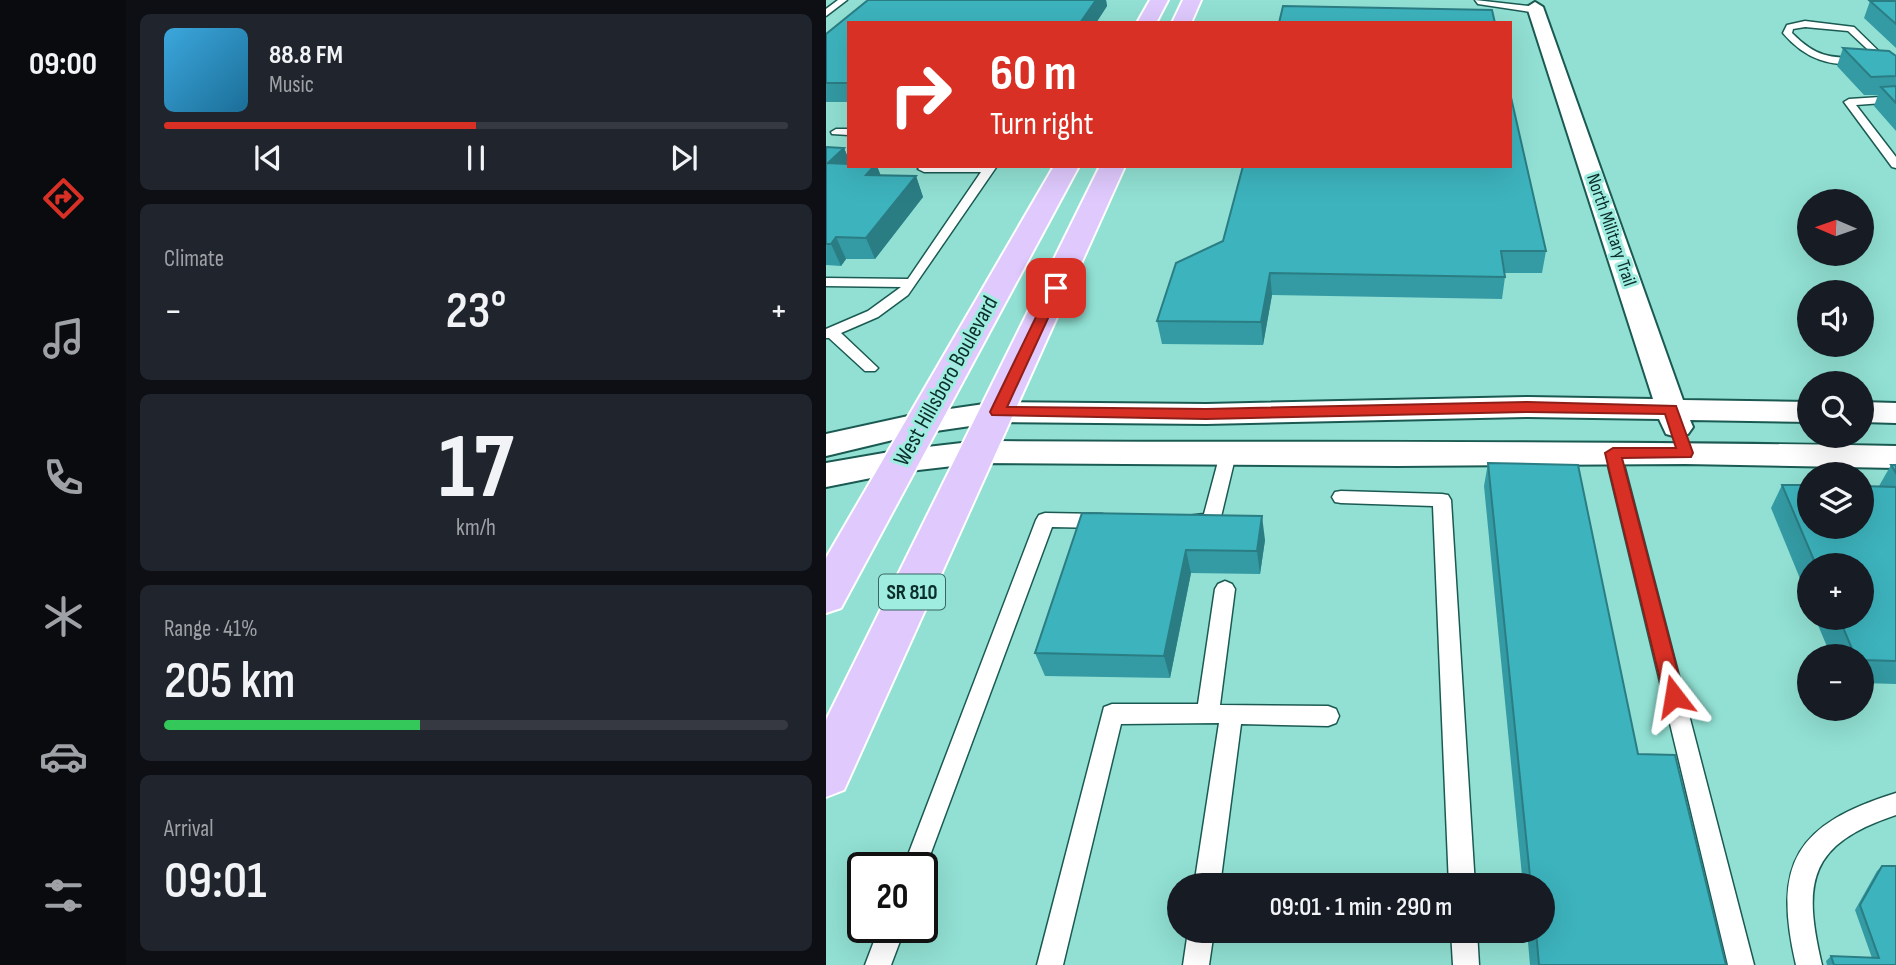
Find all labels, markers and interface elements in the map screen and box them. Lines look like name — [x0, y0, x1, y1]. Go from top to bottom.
text: 88.8 FM — [269, 40, 343, 71]
text: 09:00 — [29, 45, 97, 84]
text: 60 m — [990, 45, 1077, 104]
icon: right — [875, 49, 966, 140]
text: Music — [269, 71, 314, 99]
text: Turn right — [990, 105, 1094, 144]
icon: previous — [249, 139, 287, 177]
icon: pause — [457, 139, 495, 177]
icon: next — [665, 139, 703, 177]
street label: North Military Trail — [1581, 171, 1641, 289]
icon: directions — [39, 174, 88, 223]
north arrow — [1797, 189, 1874, 266]
map controls — [1797, 189, 1874, 721]
text: Climate — [164, 245, 224, 273]
pin — [1026, 258, 1086, 318]
icon: arrive — [1037, 269, 1075, 307]
text: 23° — [446, 280, 506, 343]
button: sound — [1797, 280, 1874, 357]
text: − — [164, 289, 183, 334]
text: + — [769, 289, 788, 334]
street label: West Hillsboro Boulevard — [888, 291, 1004, 471]
icon: music — [39, 314, 88, 363]
button: search — [1797, 371, 1874, 448]
text: 17 — [439, 414, 513, 523]
icon: phone — [39, 453, 88, 502]
button: layers — [1797, 462, 1874, 539]
text: km/h — [456, 514, 496, 542]
button: + — [1797, 553, 1874, 630]
road number: SR 810 — [879, 574, 945, 610]
icon: climate — [39, 592, 88, 641]
text: Range · 41% — [164, 615, 258, 643]
button: − — [1797, 644, 1874, 721]
text: 205 km — [164, 650, 296, 713]
position arrow — [1637, 659, 1711, 733]
icon: car — [39, 732, 88, 781]
text: Arrival — [164, 815, 213, 843]
text: 09:01 — [164, 850, 266, 913]
speed limit sign: 20 — [847, 852, 938, 943]
icon: filters — [39, 871, 88, 920]
text: 09:01 · 1 min · 290 m — [1270, 892, 1452, 923]

